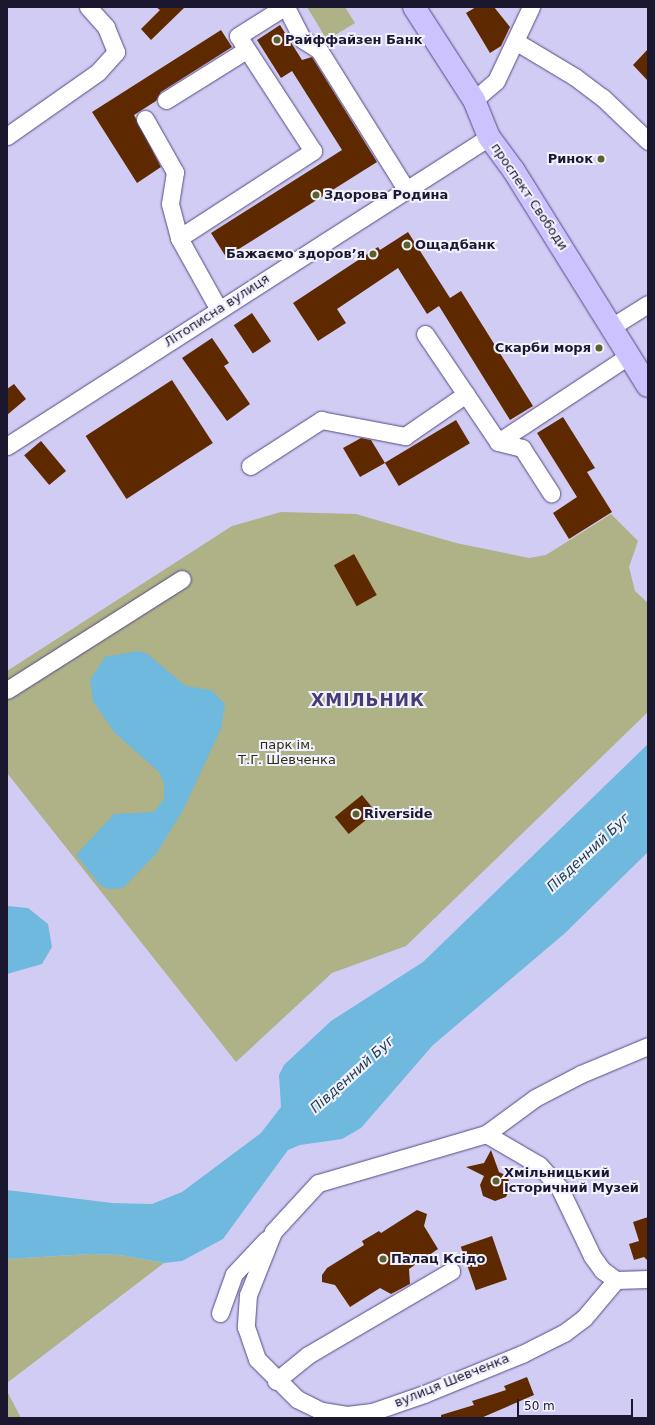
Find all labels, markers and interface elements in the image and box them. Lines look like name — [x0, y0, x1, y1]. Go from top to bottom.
place label: Райффайзен Банк — [285, 32, 422, 48]
marker: Райффайзен Банк — [272, 35, 282, 45]
street label: проспект Свободи — [487, 140, 571, 254]
place label: Ринок — [548, 151, 593, 167]
marker: Ринок — [596, 154, 606, 164]
place label: Здорова Родина — [324, 187, 448, 203]
marker: Здорова Родина — [311, 190, 321, 200]
place label: Ощадбанк — [415, 237, 495, 253]
marker: Ощадбанк — [402, 240, 412, 250]
place label: Бажаємо здоров’я — [226, 246, 365, 262]
marker: Бажаємо здоров’я — [368, 249, 378, 259]
street label: Літописна вулиця — [161, 271, 273, 351]
place label: Скарби моря — [495, 340, 591, 356]
marker: Скарби моря — [594, 343, 604, 353]
district label: ХМІЛЬНИК — [311, 691, 425, 711]
park label: парк ім. Т.Г. Шевченка — [238, 738, 336, 769]
place label: Riverside — [364, 806, 432, 822]
marker: Riverside — [351, 809, 361, 819]
water label: Південний Буг — [543, 809, 633, 895]
water label: Південний Буг — [307, 1032, 397, 1116]
place label: Хмільницький Історичний Музей — [504, 1166, 639, 1197]
marker: Хмільницький Історичний Музей — [491, 1176, 501, 1186]
place label: Палац Ксідо — [391, 1251, 485, 1267]
marker: Палац Ксідо — [378, 1254, 388, 1264]
street label: вулиця Шевченка — [392, 1351, 512, 1411]
scale bar — [519, 1391, 635, 1417]
text: 50 m — [524, 1399, 555, 1413]

